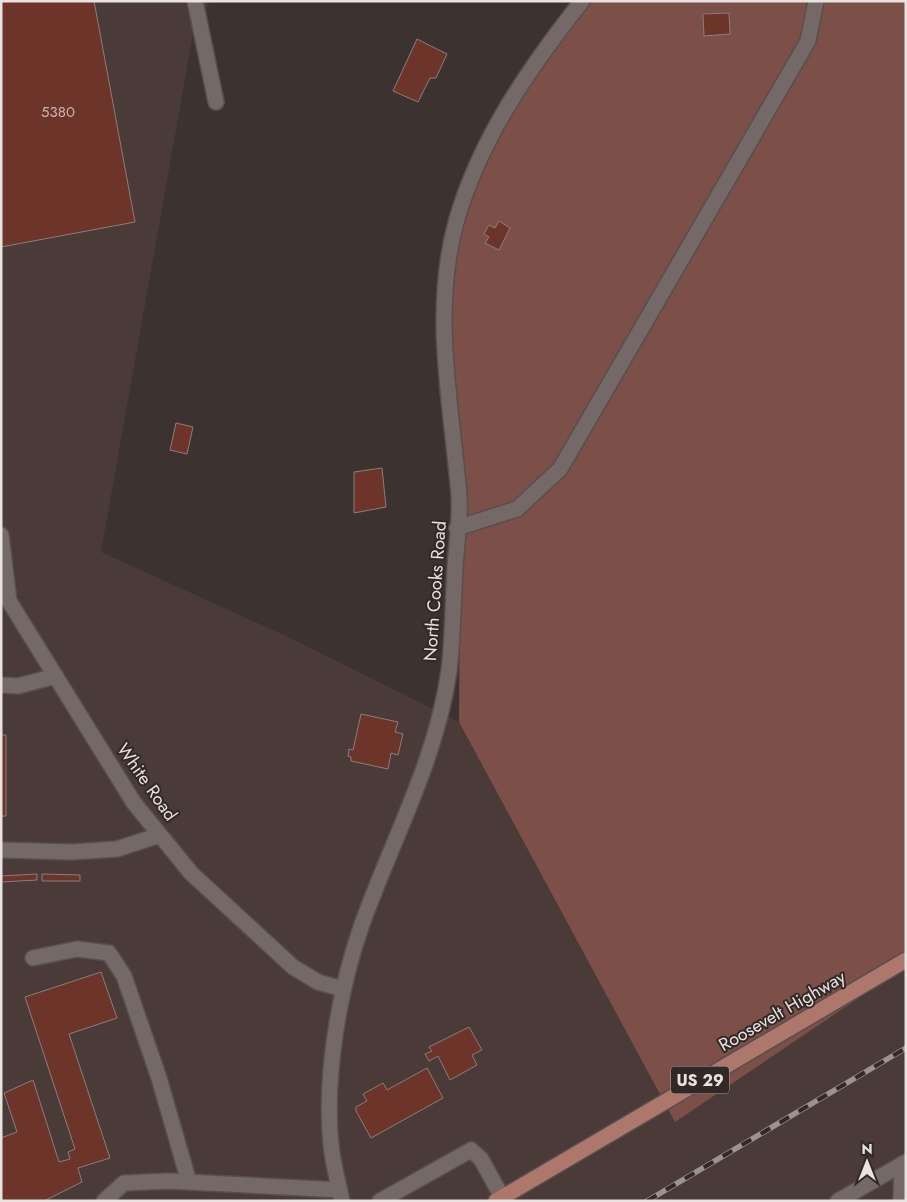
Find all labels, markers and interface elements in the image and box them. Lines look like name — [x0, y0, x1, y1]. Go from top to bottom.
house number: 5380 — [41, 101, 75, 123]
street label: North Cooks Road — [417, 520, 453, 662]
street label: White Road — [111, 738, 183, 826]
street label: Roosevelt Highway — [714, 964, 850, 1058]
road number: US 29 — [671, 1066, 729, 1094]
north arrow — [842, 1137, 892, 1187]
text: N — [861, 1139, 873, 1159]

